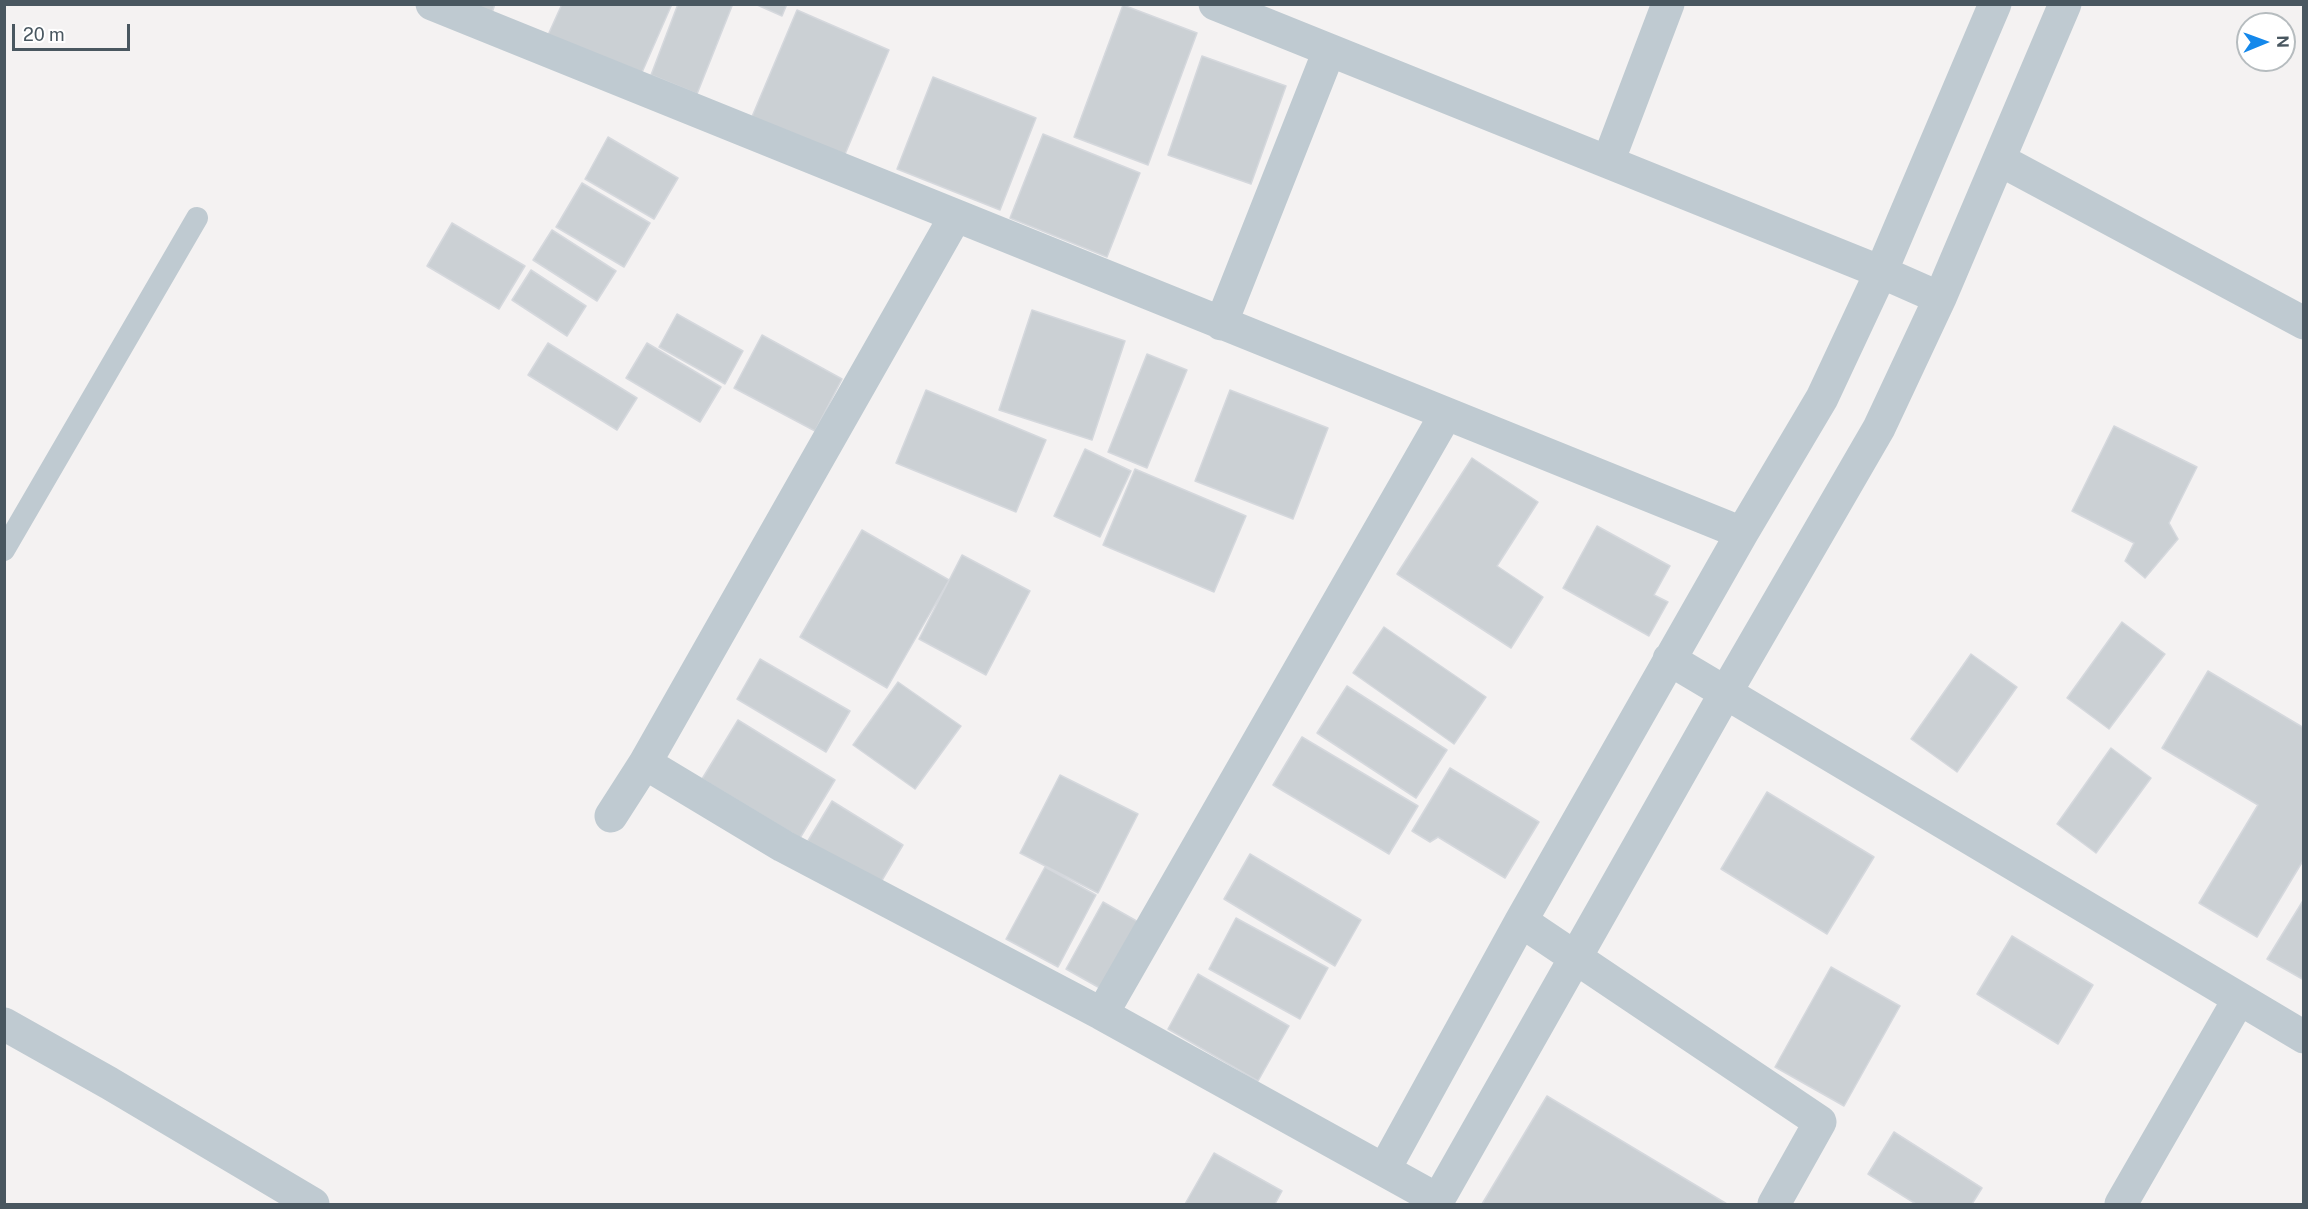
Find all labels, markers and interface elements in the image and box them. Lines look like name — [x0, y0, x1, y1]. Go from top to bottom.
scale bar — [15, 12, 134, 50]
north arrow — [2236, 12, 2296, 72]
text: 20 m — [23, 24, 65, 45]
text: N — [2273, 35, 2292, 48]

